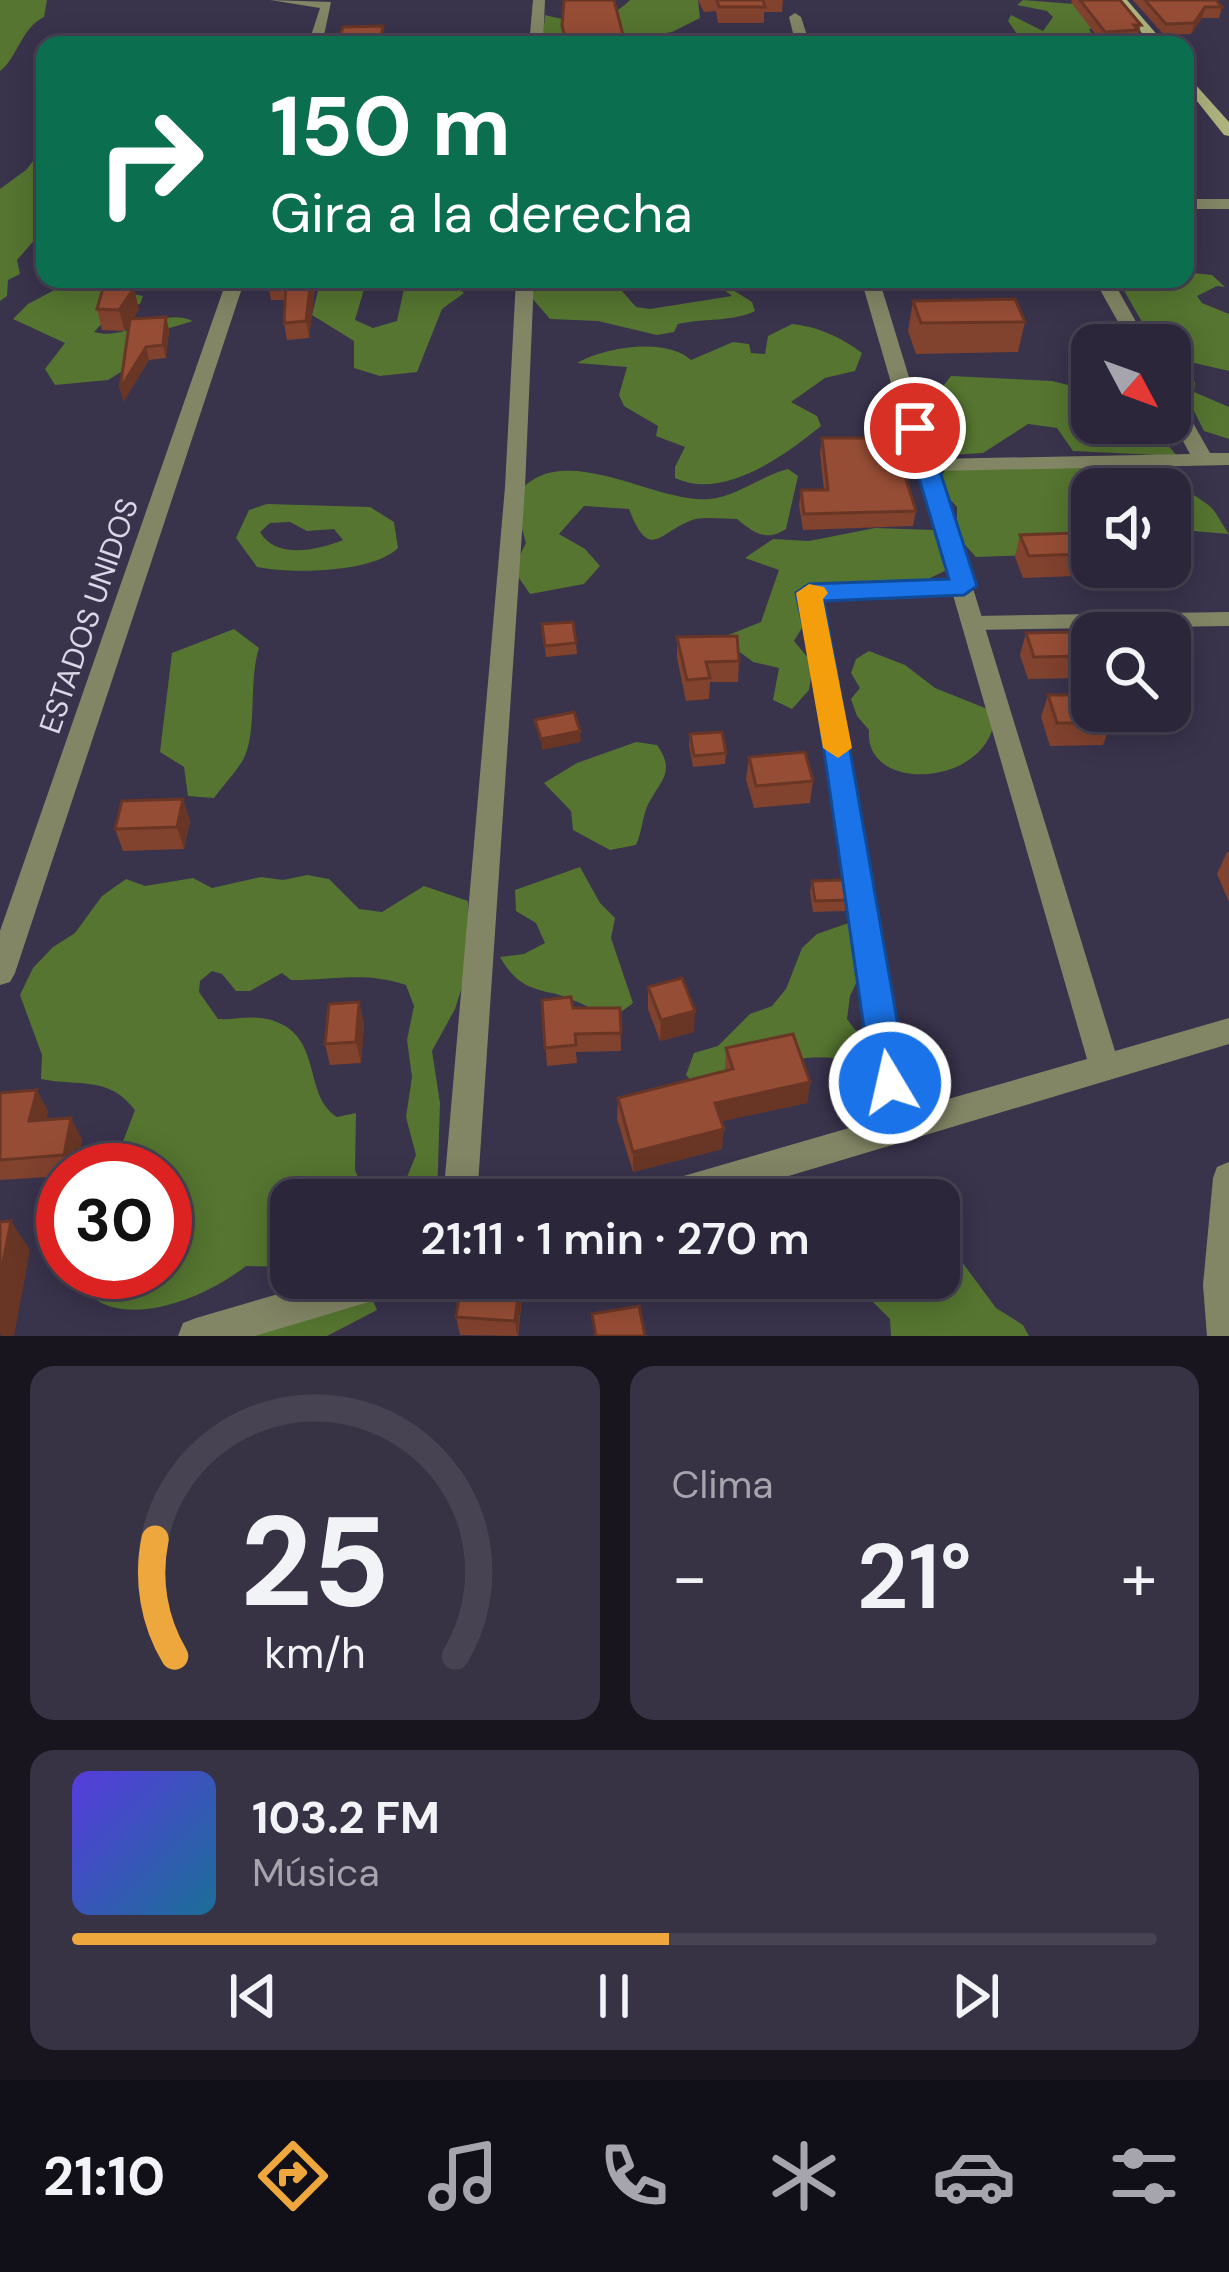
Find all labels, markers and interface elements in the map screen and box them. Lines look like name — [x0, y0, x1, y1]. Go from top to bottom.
text: 150 m — [270, 72, 511, 181]
icon: right — [72, 84, 228, 240]
text: Gira a la derecha — [270, 178, 693, 249]
north arrow — [1071, 324, 1191, 444]
map controls — [1071, 324, 1191, 732]
pin — [864, 377, 966, 479]
icon: arrive — [882, 395, 948, 461]
button: sound — [1071, 468, 1191, 588]
street label: ESTADOS UNIDOS — [30, 493, 147, 739]
button: search — [1071, 612, 1191, 732]
position arrow — [827, 1020, 953, 1146]
speed limit sign: 30 — [36, 1143, 192, 1299]
text: 21:11 · 1 min · 270 m — [420, 1209, 810, 1268]
text: Clima — [672, 1459, 774, 1510]
text: 25 — [240, 1481, 390, 1644]
text: 21° — [857, 1519, 972, 1636]
text: − — [672, 1535, 708, 1620]
text: + — [1121, 1535, 1157, 1620]
text: km/h — [264, 1625, 365, 1681]
text: 103.2 FM — [252, 1788, 440, 1847]
text: Música — [252, 1847, 380, 1898]
icon: previous — [220, 1963, 286, 2029]
icon: pause — [581, 1963, 647, 2029]
icon: next — [943, 1963, 1009, 2029]
icon: directions — [251, 2134, 335, 2218]
icon: music — [421, 2134, 505, 2218]
icon: phone — [592, 2134, 676, 2218]
icon: climate — [762, 2134, 846, 2218]
icon: car — [932, 2134, 1016, 2218]
icon: filters — [1102, 2134, 1186, 2218]
text: 21:10 — [43, 2141, 165, 2212]

